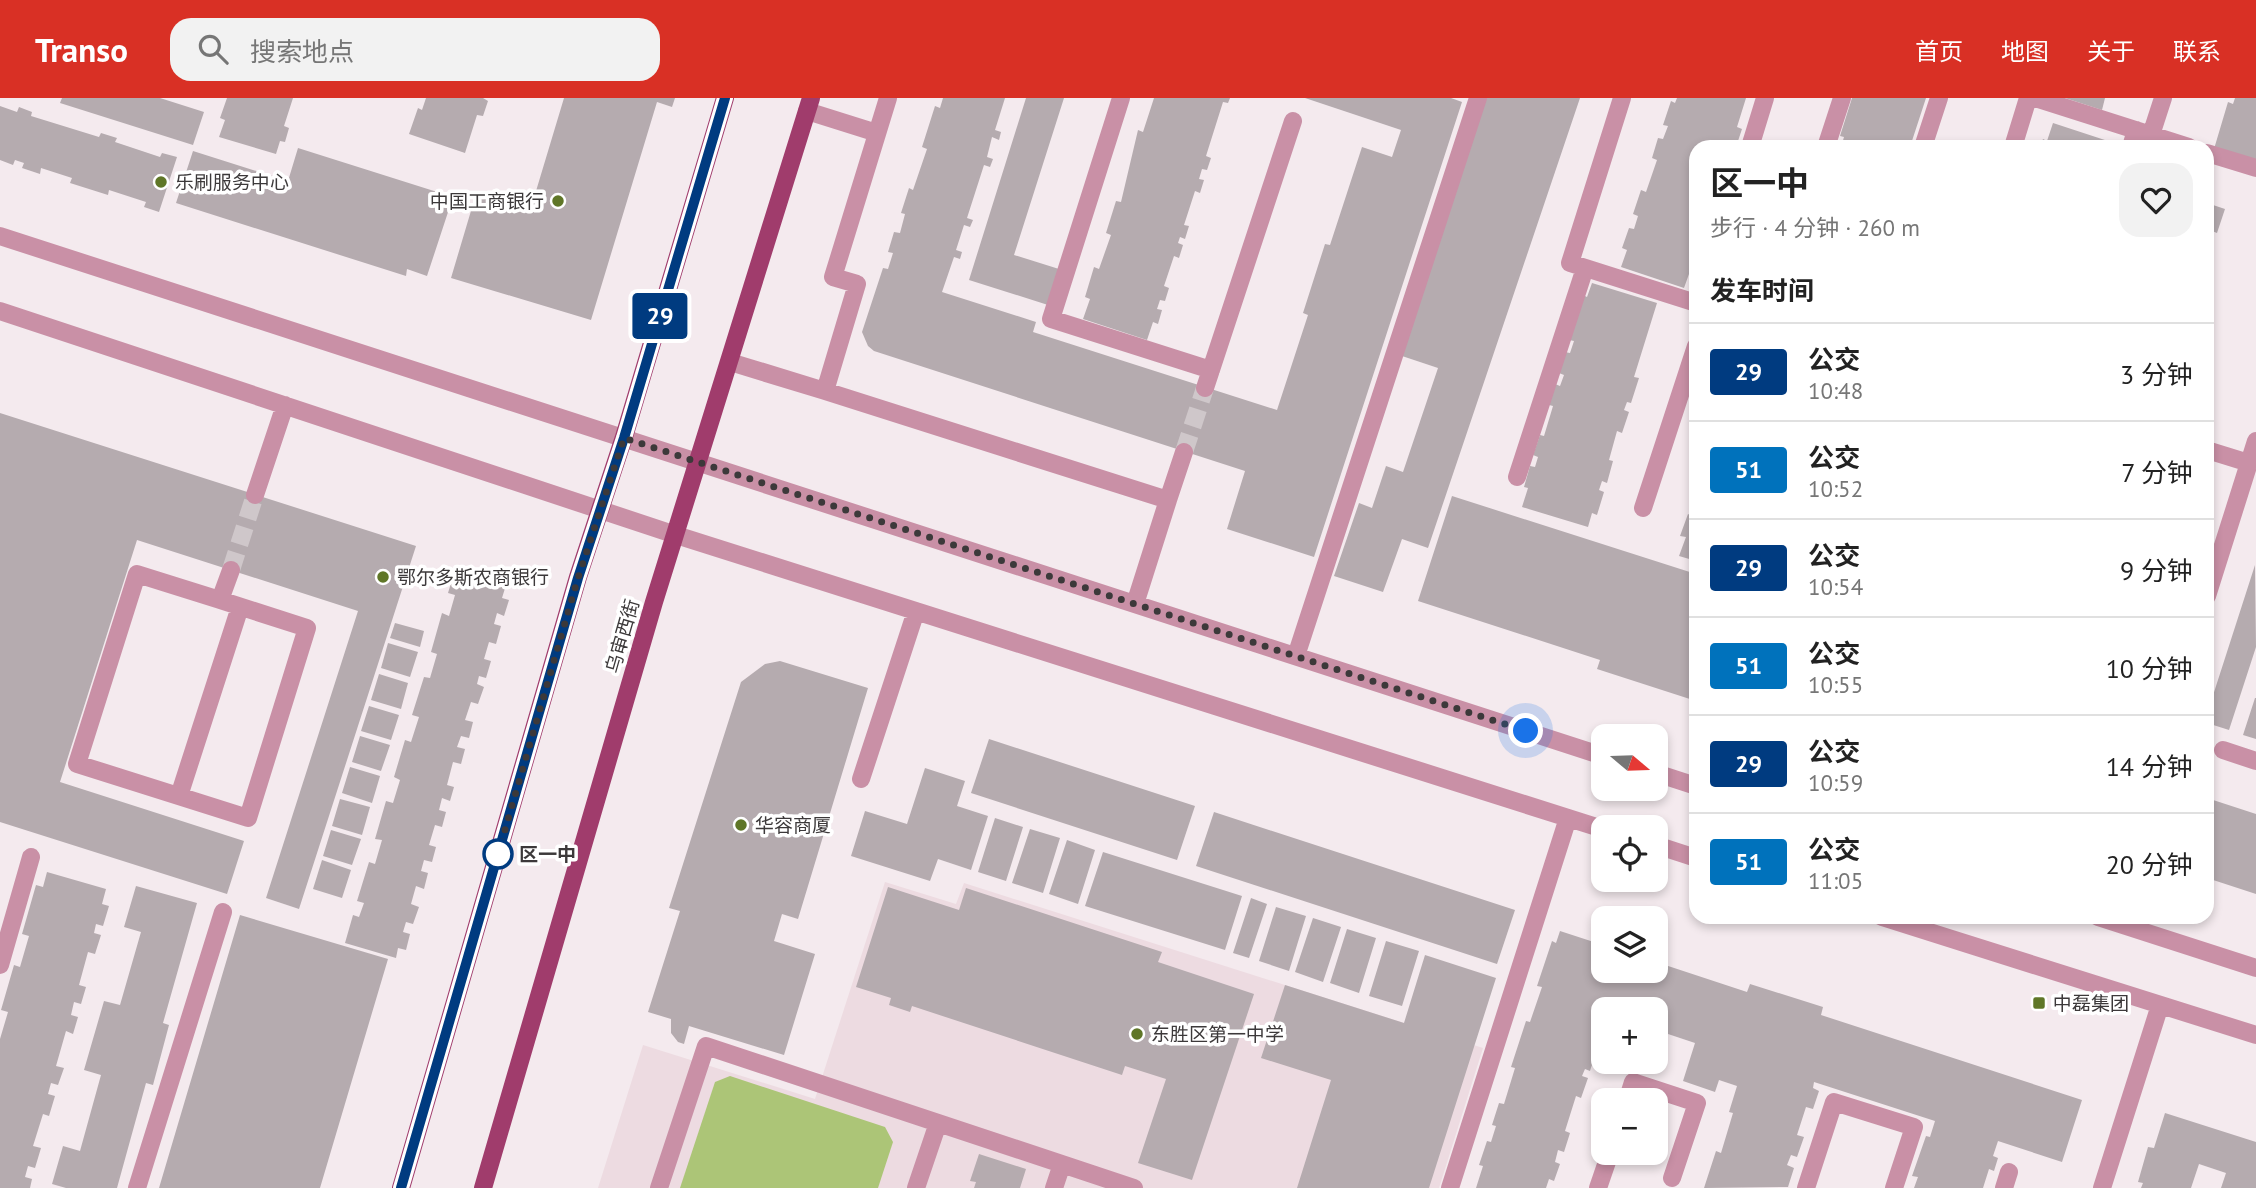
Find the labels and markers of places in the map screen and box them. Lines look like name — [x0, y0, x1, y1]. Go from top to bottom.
place label: 乐刷服务中心 — [175, 170, 289, 194]
marker: 乐刷服务中心 — [153, 174, 169, 190]
place label: 中国工商银行 — [430, 189, 544, 213]
marker: 中国工商银行 — [550, 193, 566, 209]
place label: 鄂尔多斯农商银行 — [397, 565, 549, 589]
marker: 鄂尔多斯农商银行 — [375, 569, 391, 585]
place label: 华容商厦 — [755, 813, 831, 837]
marker: 华容商厦 — [733, 817, 749, 833]
marker: 区一中 — [483, 839, 513, 869]
place label: 区一中 — [519, 842, 576, 866]
place label: 中磊集团 — [2053, 991, 2129, 1015]
marker: 中磊集团 — [2031, 995, 2047, 1011]
place label: 东胜区第一中学 — [1151, 1022, 1284, 1046]
marker: 东胜区第一中学 — [1129, 1026, 1145, 1042]

